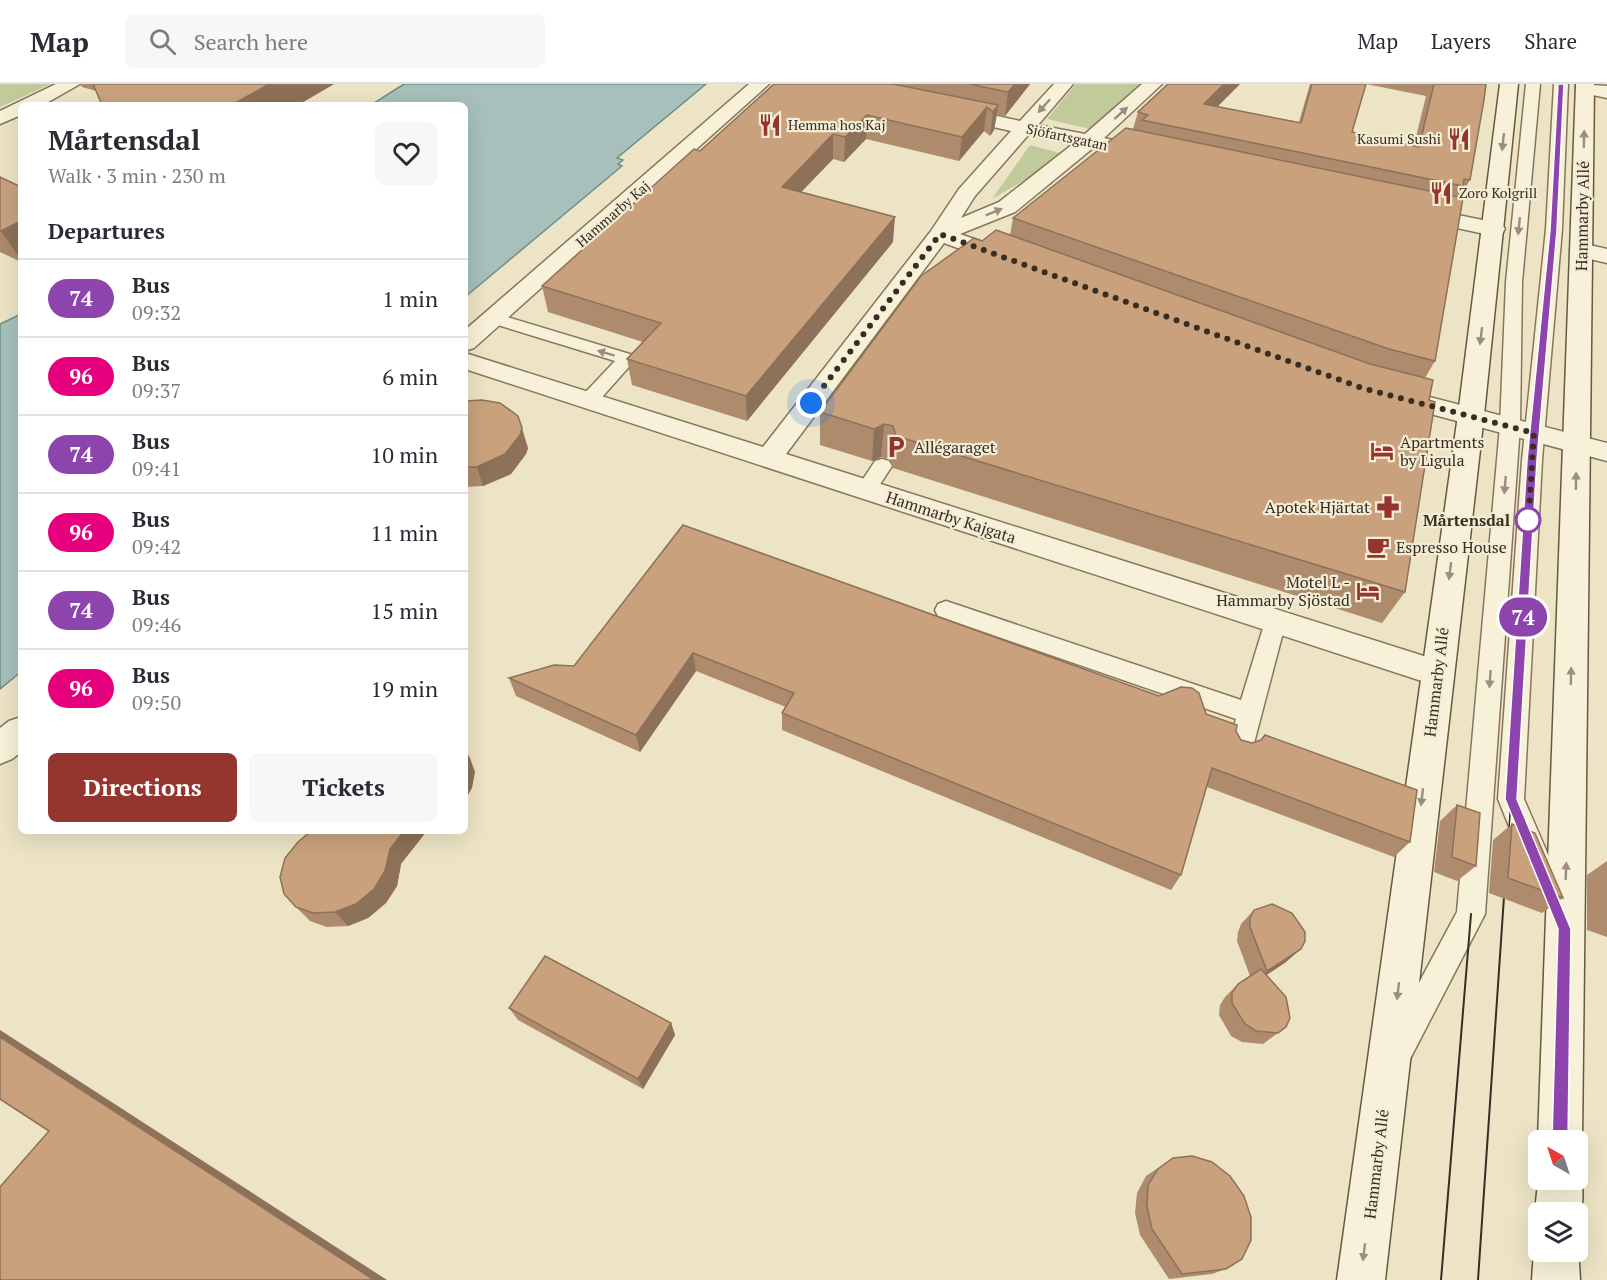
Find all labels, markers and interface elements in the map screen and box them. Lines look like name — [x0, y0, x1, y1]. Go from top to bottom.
search box — [125, 14, 545, 68]
text: Map — [30, 23, 89, 60]
icon: search — [146, 25, 179, 58]
text: Search here — [194, 27, 308, 56]
text: Map — [1357, 27, 1398, 55]
text: Layers — [1431, 27, 1491, 55]
text: Share — [1524, 27, 1577, 55]
one-way arrow — [1038, 98, 1051, 113]
one-way arrow — [1114, 106, 1128, 120]
restaurant icon: Hemma hos Kaj — [757, 112, 783, 138]
place label: Hemma hos Kaj — [788, 115, 885, 134]
street label: Sjöfartsgatan — [1025, 119, 1110, 155]
text: Mårtensdal — [48, 121, 200, 158]
button: heart — [375, 122, 438, 185]
restaurant icon: Kasumi Sushi — [1446, 126, 1472, 152]
place label: Kasumi Sushi — [1357, 129, 1441, 148]
one-way arrow — [1579, 129, 1588, 148]
one-way arrow — [1499, 133, 1508, 152]
street label: Hammarby Allé — [1570, 161, 1594, 271]
text: Walk · 3 min · 230 m — [48, 162, 226, 189]
street label: Hammarby Kaj — [572, 176, 654, 251]
restaurant icon: Zoro Kolgrill — [1428, 180, 1454, 206]
place label: Zoro Kolgrill — [1459, 183, 1537, 202]
one-way arrow — [985, 207, 1003, 216]
text: Departures — [48, 216, 165, 245]
one-way arrow — [1514, 216, 1524, 235]
text: Bus — [132, 270, 170, 299]
text: 74 — [69, 284, 93, 312]
text: 1 min — [382, 284, 438, 313]
text: 09:32 — [132, 299, 181, 326]
one-way arrow — [1476, 326, 1486, 345]
one-way arrow — [597, 347, 615, 357]
text: Bus — [132, 348, 170, 377]
text: 96 — [69, 362, 93, 390]
text: 6 min — [382, 362, 438, 391]
text: 09:37 — [132, 377, 181, 404]
your location — [796, 388, 826, 418]
text: Bus — [132, 426, 170, 455]
place label: Apartments by Ligula — [1400, 431, 1484, 471]
parking icon: Allégaraget — [883, 434, 909, 460]
place label: Allégaraget — [914, 436, 996, 458]
hotel icon: Apartments by Ligula — [1369, 438, 1395, 464]
text: 74 — [69, 440, 93, 468]
text: 10 min — [371, 440, 438, 469]
text: 09:41 — [132, 455, 181, 482]
one-way arrow — [1571, 471, 1581, 490]
one-way arrow — [1500, 475, 1510, 494]
street label: Hammarby Kajgata — [883, 486, 1019, 548]
pharmacy icon: Apotek Hjärtat — [1375, 494, 1401, 520]
place label: Apotek Hjärtat — [1265, 496, 1370, 518]
text: Bus — [132, 504, 170, 533]
marker: Mårtensdal — [1515, 507, 1541, 533]
place label: Mårtensdal — [1423, 509, 1510, 531]
text: 96 — [69, 518, 93, 546]
text: 11 min — [371, 518, 438, 547]
text: 09:42 — [132, 533, 181, 560]
cafe icon: Espresso House — [1365, 534, 1391, 560]
place label: Espresso House — [1396, 536, 1507, 558]
one-way arrow — [1445, 561, 1455, 580]
place label: Motel L - Hammarby Sjöstad — [1216, 571, 1350, 611]
hotel icon: Motel L - Hammarby Sjöstad — [1355, 578, 1381, 604]
text: Bus — [132, 582, 170, 611]
text: 74 — [69, 596, 93, 624]
text: 15 min — [371, 596, 438, 625]
line badge: 74 — [1496, 598, 1550, 636]
text: 74 — [1511, 603, 1535, 631]
text: 09:46 — [132, 611, 181, 638]
street label: Hammarby Allé — [1418, 626, 1454, 738]
text: Bus — [132, 660, 170, 689]
one-way arrow — [1566, 666, 1576, 685]
one-way arrow — [1486, 670, 1495, 689]
text: 96 — [69, 674, 93, 702]
text: 19 min — [371, 674, 438, 703]
text: 09:50 — [132, 689, 181, 716]
button: Directions — [48, 753, 237, 822]
button: Tickets — [249, 753, 438, 822]
one-way arrow — [1417, 788, 1427, 807]
one-way arrow — [1561, 861, 1571, 880]
one-way arrow — [1393, 982, 1403, 1001]
street label: Hammarby Allé — [1358, 1108, 1394, 1220]
north arrow — [1528, 1130, 1588, 1190]
map controls — [1528, 1130, 1588, 1262]
button: layers — [1528, 1202, 1588, 1262]
one-way arrow — [1360, 1243, 1369, 1262]

